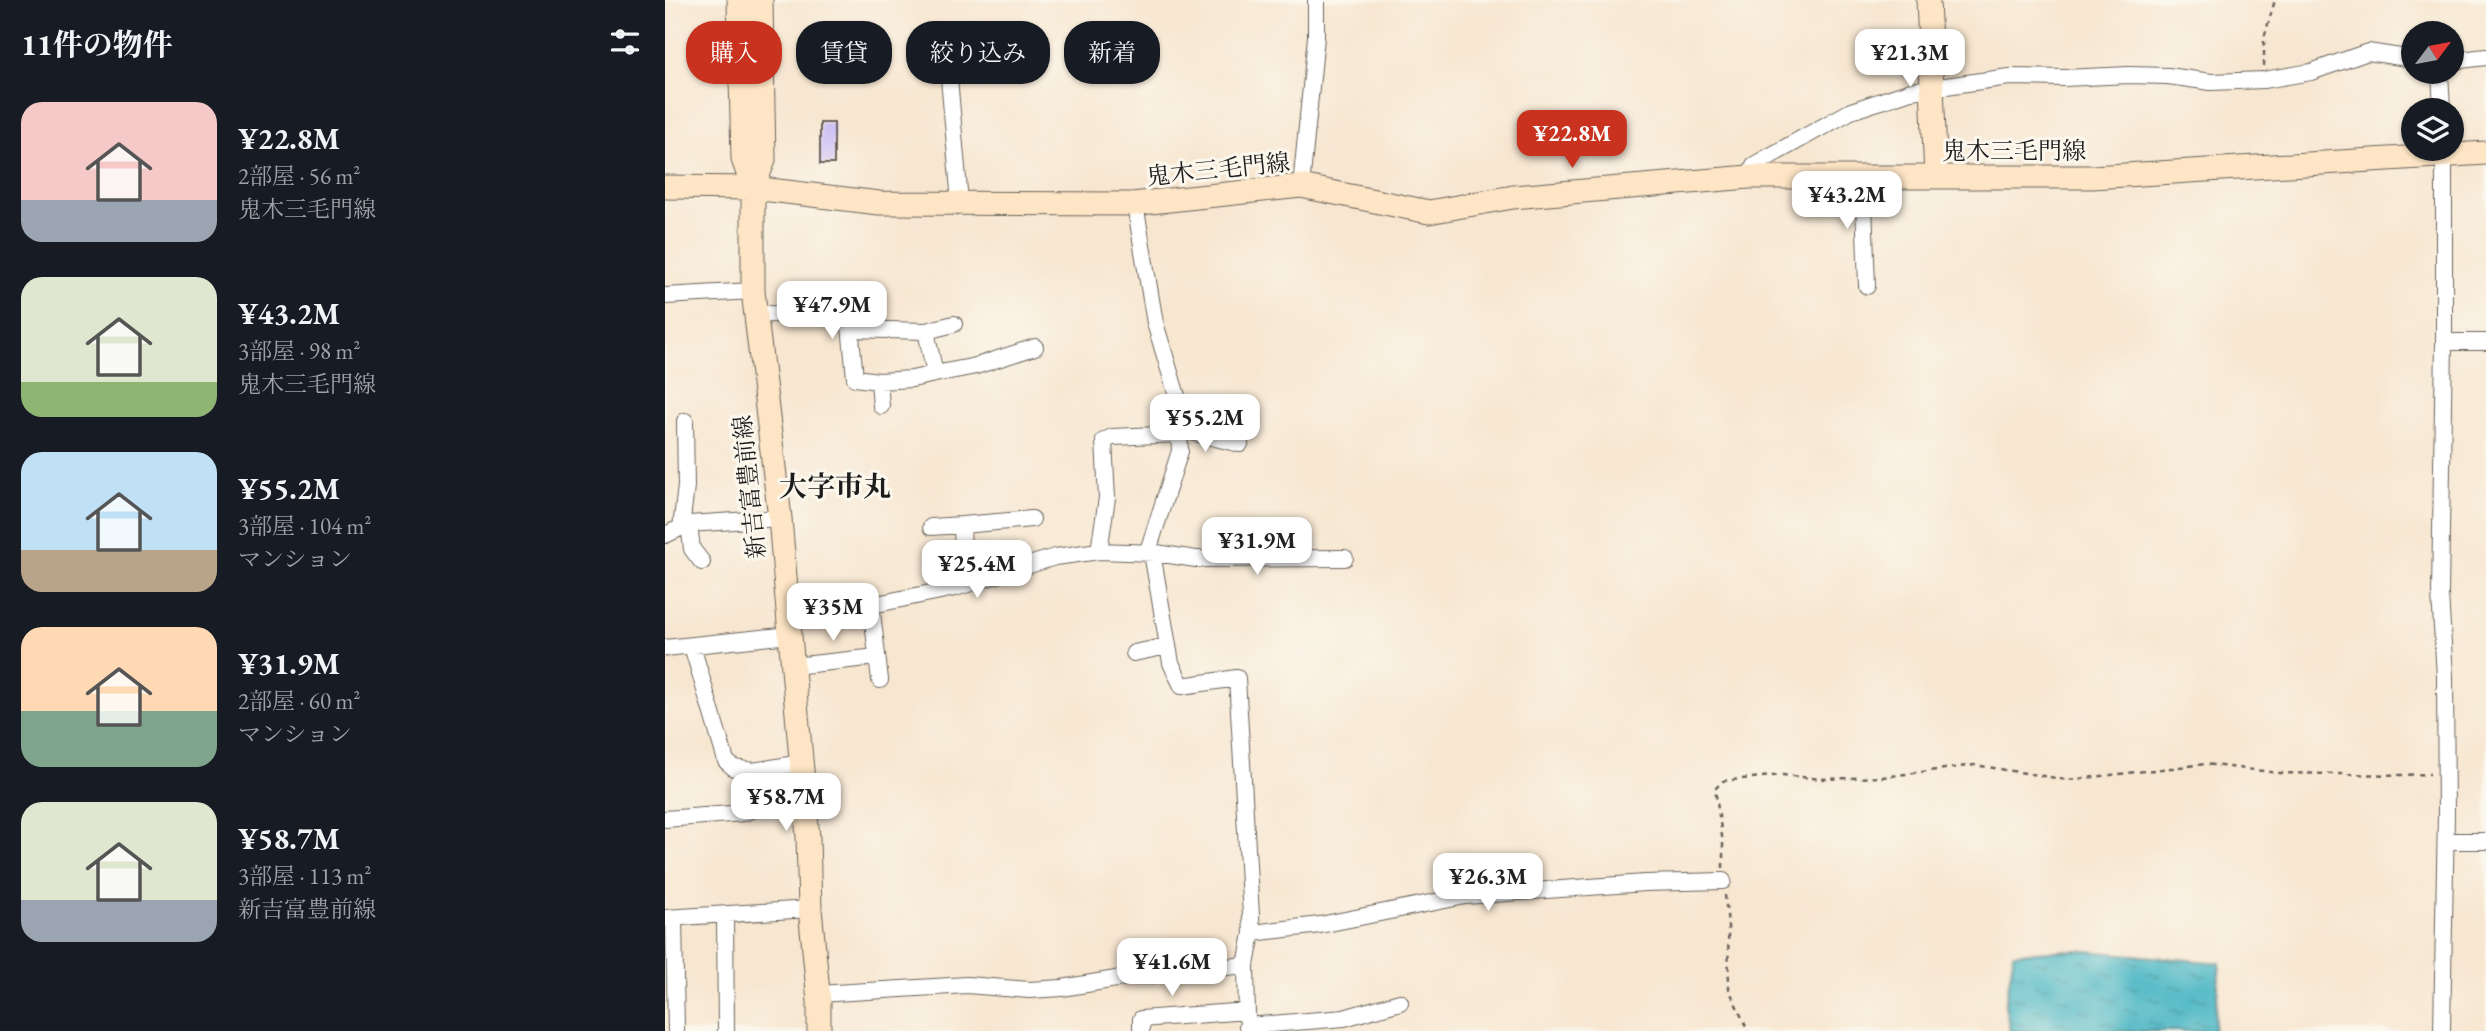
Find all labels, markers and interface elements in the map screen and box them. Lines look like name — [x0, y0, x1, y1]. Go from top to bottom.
chip: 購入 — [686, 21, 782, 84]
chip: 賃貸 — [796, 21, 892, 84]
chip: 絞り込み — [906, 21, 1050, 84]
chip: 新着 — [1064, 21, 1160, 84]
north arrow — [2401, 21, 2464, 84]
map controls — [2401, 21, 2464, 161]
icon: filters — [606, 23, 644, 61]
text: 11件の物件 — [21, 25, 173, 64]
pin: ¥21.3M — [1853, 29, 1967, 89]
text: ¥21.3M — [1871, 37, 1949, 67]
button: layers — [2401, 98, 2464, 161]
pin: ¥22.8M — [1515, 110, 1629, 170]
text: ¥22.8M — [1533, 118, 1611, 148]
text: ¥22.8M — [238, 119, 340, 158]
icon: home — [77, 130, 161, 214]
street label: 鬼木三毛門線 — [1942, 135, 2086, 166]
street label: 鬼木三毛門線 — [1145, 146, 1291, 192]
text: 2部屋 · 56 m² — [238, 161, 360, 191]
pin: ¥43.2M — [1790, 172, 1904, 231]
text: ¥43.2M — [1808, 179, 1886, 209]
text: 鬼木三毛門線 — [238, 194, 376, 224]
pin: ¥47.9M — [775, 282, 889, 341]
text: ¥47.9M — [793, 289, 871, 319]
text: ¥43.2M — [238, 294, 340, 333]
icon: home — [77, 305, 161, 389]
text: 3部屋 · 98 m² — [238, 336, 360, 366]
text: 鬼木三毛門線 — [238, 369, 376, 399]
pin: ¥55.2M — [1148, 394, 1262, 454]
text: ¥55.2M — [1166, 402, 1244, 432]
street label: 新吉富豊前線 — [726, 414, 772, 560]
district label: 大字市丸 — [779, 468, 891, 504]
text: ¥55.2M — [238, 469, 340, 508]
icon: home — [77, 480, 161, 564]
text: 3部屋 · 104 m² — [238, 511, 371, 541]
pin: ¥31.9M — [1200, 518, 1314, 577]
text: ¥31.9M — [1218, 525, 1296, 555]
pin: ¥25.4M — [920, 540, 1034, 600]
text: マンション — [238, 544, 352, 574]
text: ¥25.4M — [938, 548, 1016, 578]
pin: ¥35M — [792, 584, 874, 643]
text: ¥35M — [803, 591, 863, 621]
text: ¥31.9M — [238, 644, 340, 683]
icon: home — [77, 655, 161, 739]
text: 2部屋 · 60 m² — [238, 686, 360, 716]
text: マンション — [238, 719, 352, 749]
pin: ¥58.7M — [729, 774, 843, 833]
text: ¥58.7M — [747, 781, 825, 811]
text: ¥58.7M — [238, 819, 340, 858]
icon: home — [77, 830, 161, 914]
pin: ¥26.3M — [1431, 853, 1545, 913]
text: 3部屋 · 113 m² — [238, 861, 371, 891]
text: ¥26.3M — [1449, 861, 1527, 891]
text: 新吉富豊前線 — [238, 894, 376, 924]
pin: ¥41.6M — [1115, 939, 1229, 998]
text: ¥41.6M — [1133, 946, 1211, 976]

